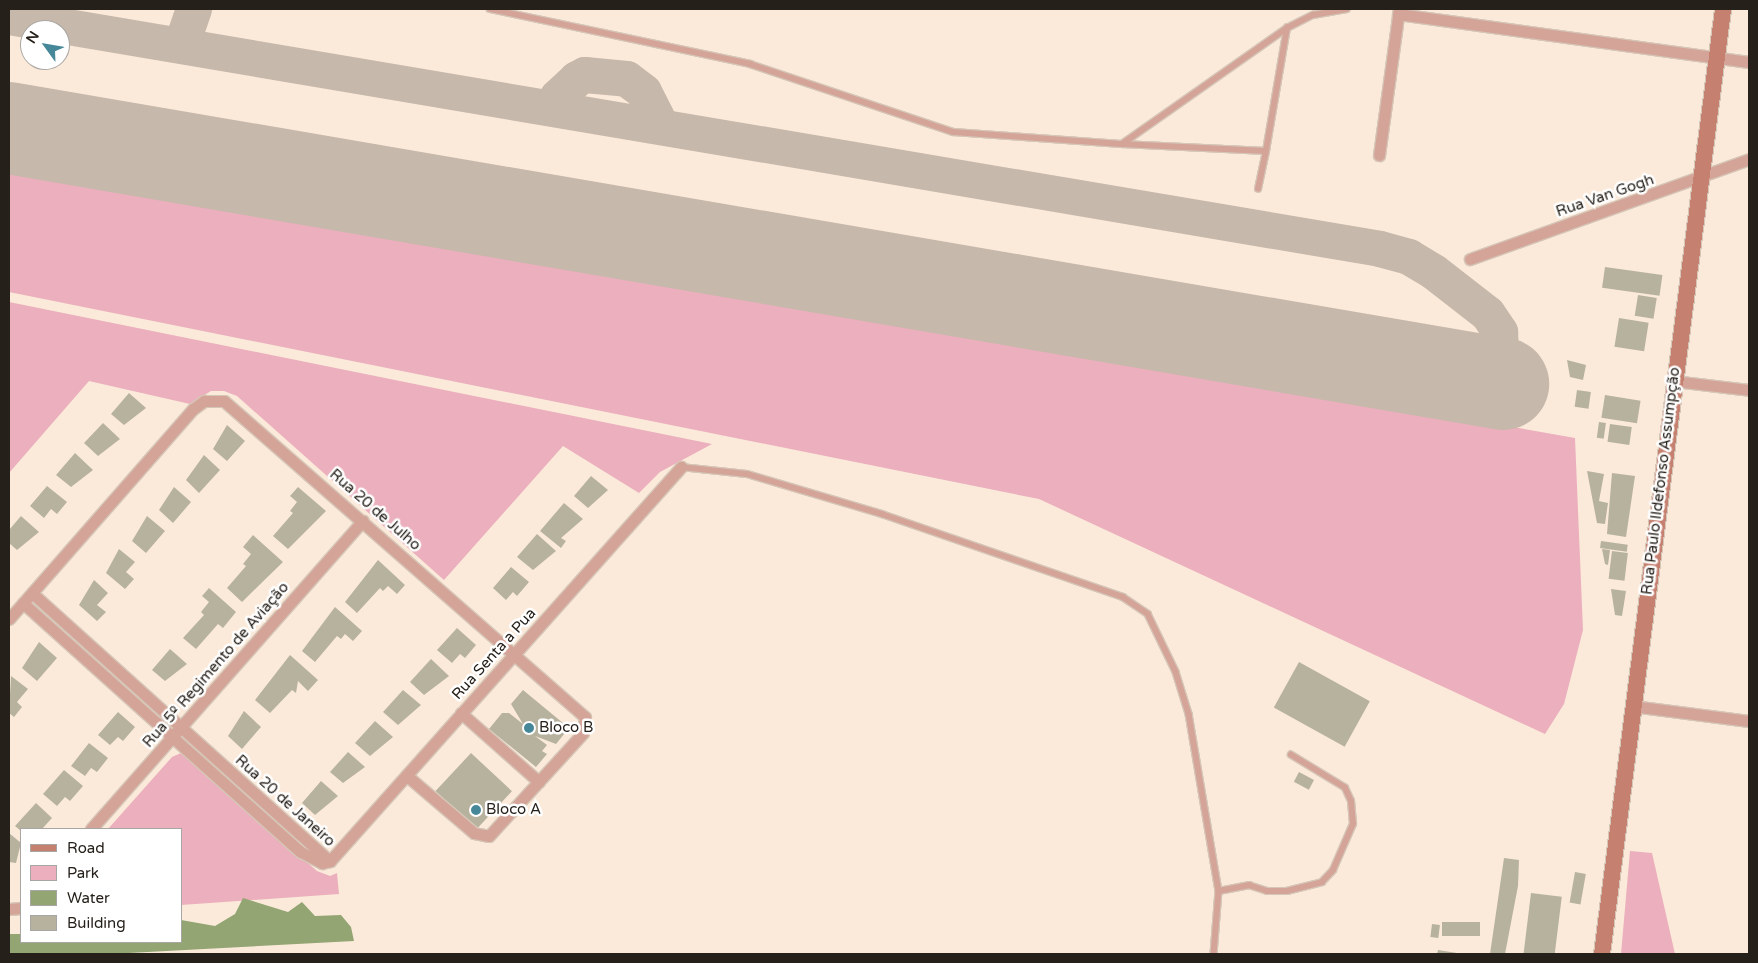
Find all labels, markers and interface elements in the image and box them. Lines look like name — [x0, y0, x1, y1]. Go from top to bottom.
north arrow — [20, 20, 70, 70]
text: N — [23, 28, 43, 47]
street label: Rua Van Gogh — [1554, 171, 1656, 221]
street label: Rua Paulo Ildefonso Assumpção — [1638, 366, 1684, 596]
street label: Rua 20 de Julho — [326, 466, 424, 554]
street label: Rua 5º Regimento de Aviação — [139, 579, 293, 751]
street label: Rua Senta a Pua — [448, 605, 540, 703]
place label: Bloco B — [539, 719, 593, 737]
marker: Bloco B — [523, 722, 535, 734]
street label: Rua 20 de Janeiro — [231, 751, 339, 851]
place label: Bloco A — [486, 801, 541, 819]
marker: Bloco A — [470, 804, 482, 816]
legend — [20, 828, 182, 943]
text: Road — [67, 839, 105, 857]
text: Park — [67, 864, 99, 882]
text: Water — [67, 889, 110, 907]
text: Building — [67, 914, 126, 932]

